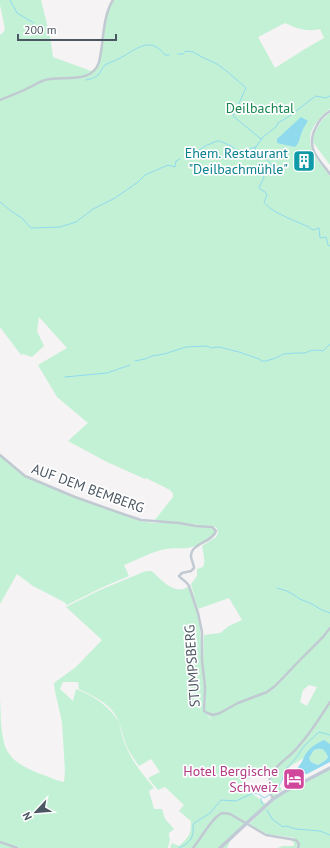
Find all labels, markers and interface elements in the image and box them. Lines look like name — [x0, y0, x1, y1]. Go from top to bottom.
scale bar — [18, 16, 116, 42]
text: 200 m — [24, 22, 57, 37]
park label: Deilbachtal — [226, 99, 294, 117]
place label: Ehem. Restaurant "Deilbachmühle" — [185, 144, 288, 178]
building icon: Ehem. Restaurant "Deilbachmühle" — [291, 148, 317, 174]
street label: AUF DEM BEMBERG — [29, 459, 147, 517]
street label: STUMPSBERG — [180, 624, 204, 708]
place label: Hotel Bergische Schweiz — [183, 762, 278, 796]
hotel icon: Hotel Bergische Schweiz — [281, 766, 307, 792]
north arrow — [16, 792, 56, 832]
text: N — [19, 810, 35, 823]

